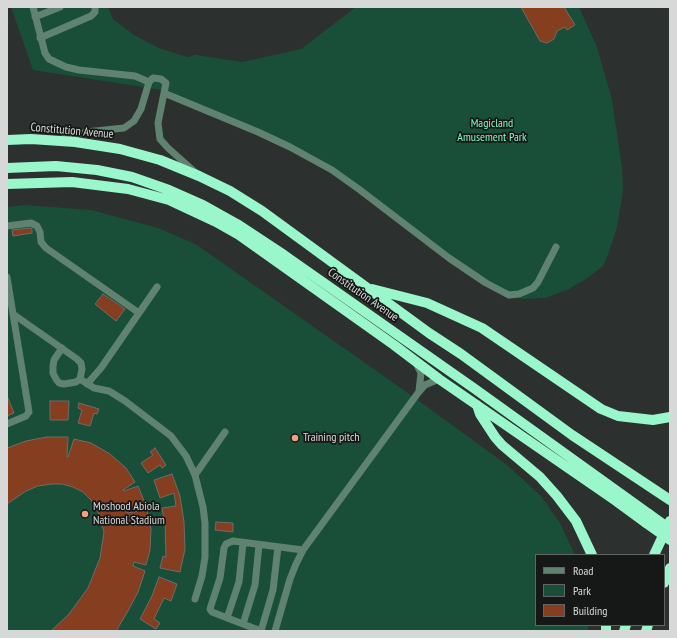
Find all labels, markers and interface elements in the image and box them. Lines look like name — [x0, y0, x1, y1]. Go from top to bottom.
park label: Magicland Amusement Park — [457, 117, 527, 145]
street label: Constitution Avenue — [30, 120, 114, 142]
street label: Constitution Avenue — [325, 265, 401, 325]
place label: Training pitch — [303, 431, 359, 445]
marker: Training pitch — [290, 433, 300, 443]
place label: Moshood Abiola National Stadium — [93, 500, 165, 528]
marker: Moshood Abiola National Stadium — [80, 509, 90, 519]
legend — [535, 554, 665, 626]
text: Road — [573, 563, 593, 578]
text: Park — [573, 583, 591, 598]
text: Building — [573, 603, 608, 618]

